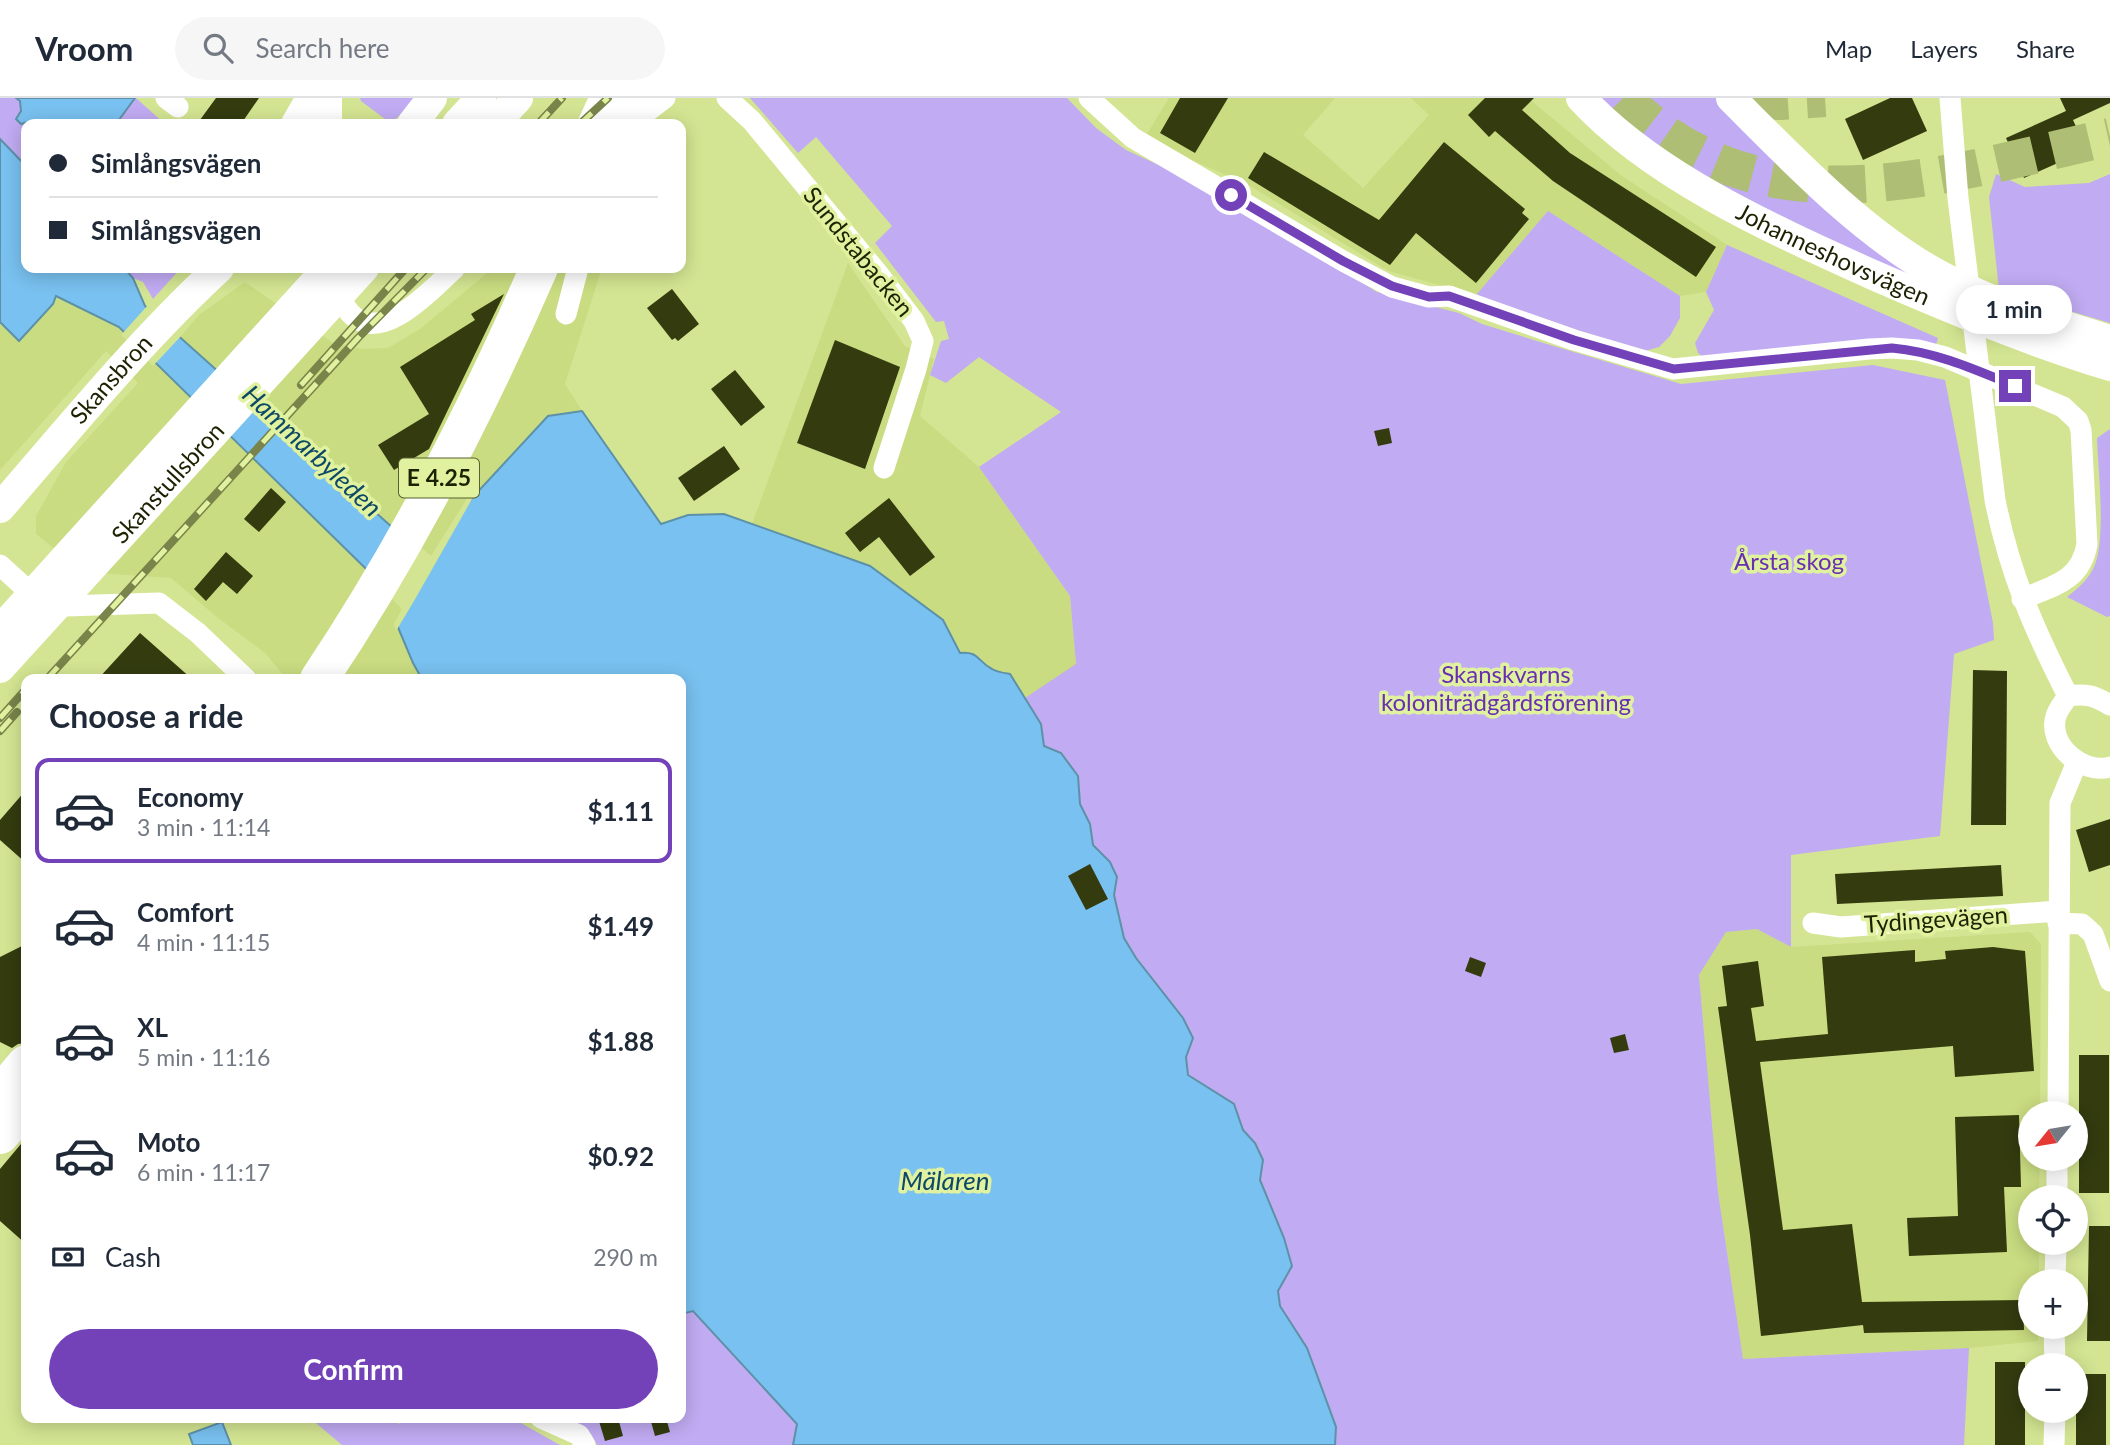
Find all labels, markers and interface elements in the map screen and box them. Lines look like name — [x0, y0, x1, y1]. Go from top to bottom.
search box — [175, 17, 665, 80]
text: Vroom — [35, 28, 133, 68]
icon: search — [199, 29, 237, 67]
text: Search here — [255, 32, 390, 64]
text: Map — [1825, 34, 1872, 63]
text: Layers — [1910, 34, 1978, 63]
text: Share — [2016, 34, 2075, 63]
text: Simlångsvägen — [91, 147, 261, 179]
route start — [1215, 179, 1247, 211]
street label: Sundstabacken — [798, 180, 920, 322]
street label: Johanneshovsvägen — [1732, 196, 1935, 311]
text: Simlångsvägen — [91, 214, 261, 246]
callout: 1 min — [1957, 285, 2073, 334]
text: 1 min — [1985, 295, 2043, 323]
street label: Skansbron — [63, 328, 158, 429]
route end — [1999, 370, 2031, 402]
water label: Hammarbyleden — [236, 378, 389, 523]
street label: Skanstullsbron — [105, 416, 229, 549]
road number: E 4.25 — [399, 458, 479, 498]
park label: Årsta skog — [1734, 546, 1844, 575]
park label: Skanskvarns koloniträdgårdsförening — [1381, 659, 1631, 716]
text: Choose a ride — [49, 696, 243, 735]
icon: car — [53, 779, 116, 842]
text: Economy — [137, 781, 243, 813]
text: $1.11 — [588, 795, 654, 827]
text: 3 min · 11:14 — [137, 813, 270, 841]
icon: car — [53, 894, 116, 957]
text: Comfort — [137, 896, 234, 928]
street label: Tydingevägen — [1863, 899, 2009, 938]
text: $1.49 — [588, 910, 654, 942]
text: 4 min · 11:15 — [137, 928, 270, 956]
icon: car — [53, 1009, 116, 1072]
text: XL — [137, 1011, 168, 1043]
text: $1.88 — [588, 1025, 654, 1057]
text: 5 min · 11:16 — [137, 1043, 270, 1071]
north arrow — [2018, 1101, 2088, 1171]
map controls — [2018, 1101, 2088, 1423]
icon: car — [53, 1124, 116, 1187]
text: Moto — [137, 1126, 200, 1158]
text: $0.92 — [588, 1140, 654, 1172]
text: 6 min · 11:17 — [137, 1158, 270, 1186]
water label: Mälaren — [900, 1164, 990, 1196]
button: locate — [2018, 1185, 2088, 1255]
icon: cash — [49, 1238, 87, 1276]
text: Cash — [105, 1241, 161, 1273]
text: 290 m — [593, 1243, 658, 1271]
button: + — [2018, 1269, 2088, 1339]
button: Confirm — [49, 1329, 658, 1409]
button: − — [2018, 1353, 2088, 1423]

